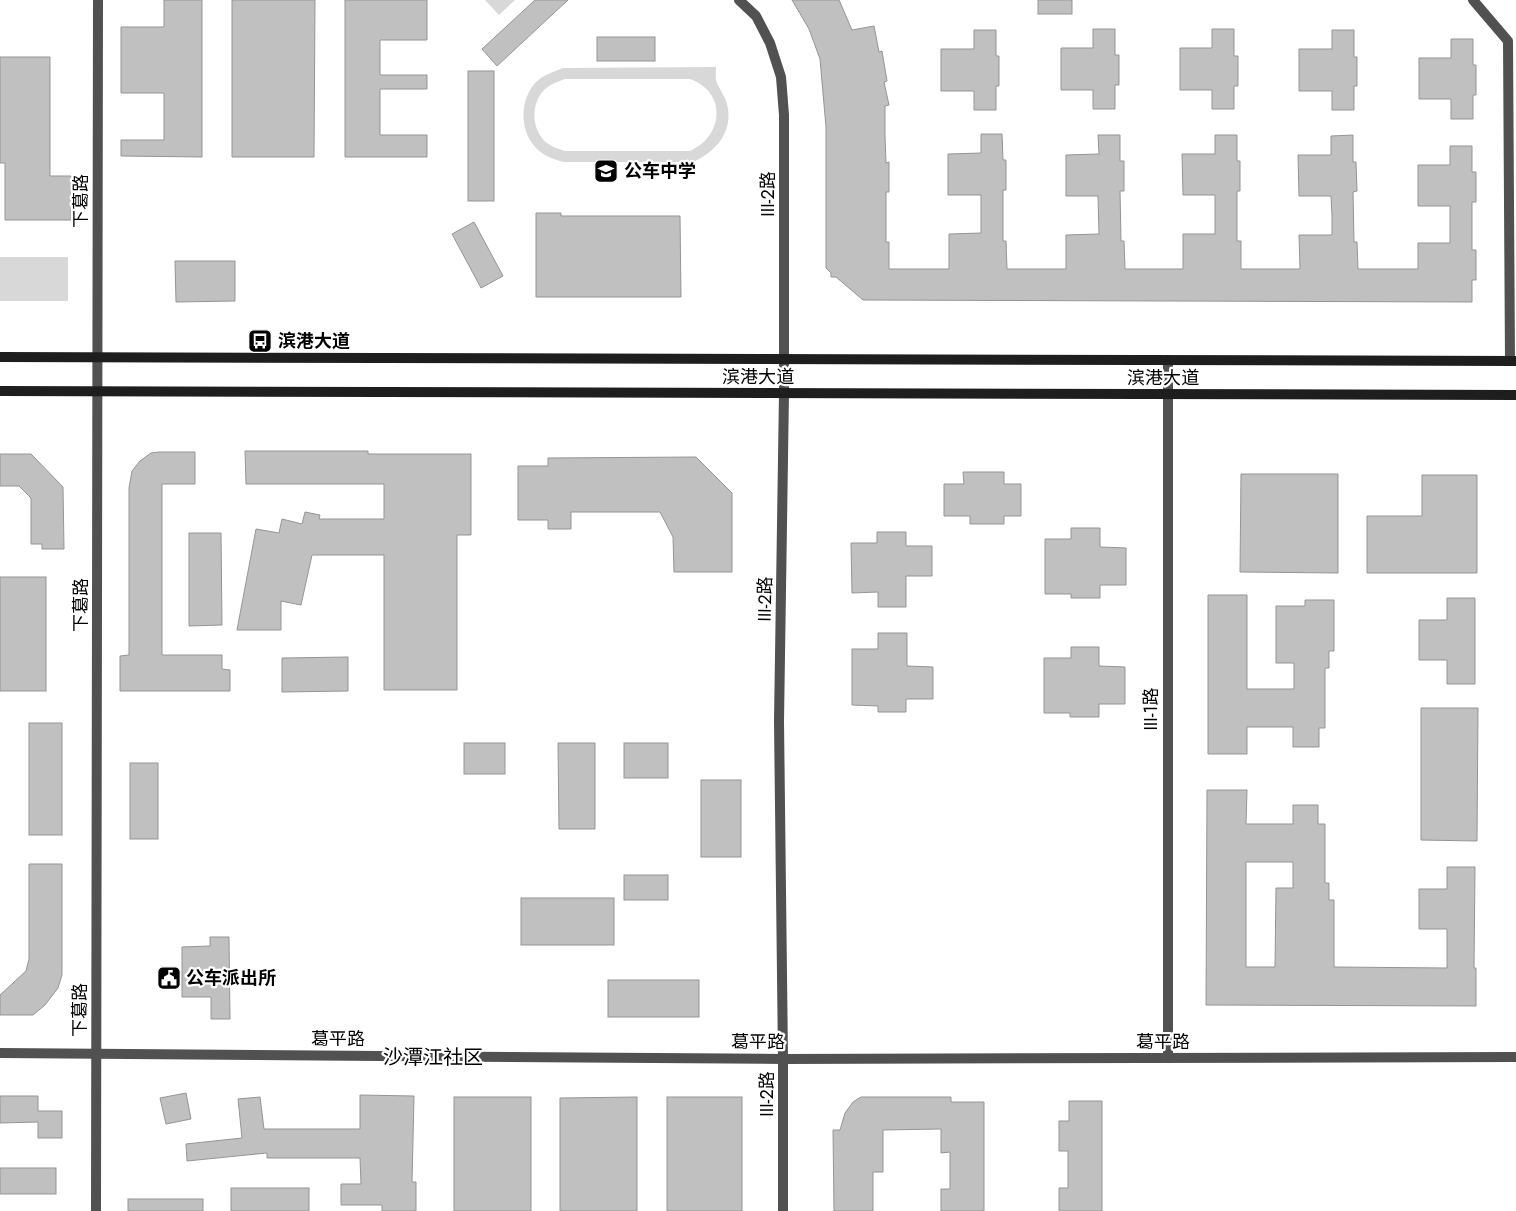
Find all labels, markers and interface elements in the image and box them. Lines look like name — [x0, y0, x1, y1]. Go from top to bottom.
school or university icon: 公车中学 — [593, 158, 619, 184]
place label: 公车中学 — [624, 158, 696, 184]
street label: III-2路 — [755, 171, 781, 217]
street label: 下葛路 — [68, 174, 94, 228]
bus stop icon: 滨港大道 — [247, 328, 273, 354]
place label: 滨港大道 — [278, 328, 350, 354]
street label: 滨港大道 — [722, 364, 794, 390]
street label: 滨港大道 — [1127, 365, 1199, 391]
street label: III-2路 — [752, 576, 778, 622]
street label: 下葛路 — [68, 578, 94, 632]
street label: III-1路 — [1138, 687, 1164, 731]
public building icon: 公车派出所 — [156, 965, 182, 991]
place label: 公车派出所 — [186, 965, 276, 991]
street label: 下葛路 — [67, 983, 93, 1037]
street label: 葛平路 — [311, 1026, 365, 1052]
street label: 葛平路 — [731, 1029, 785, 1055]
street label: 葛平路 — [1136, 1029, 1190, 1055]
district label: 沙潭江社区 — [383, 1043, 483, 1072]
street label: III-2路 — [754, 1071, 780, 1117]

